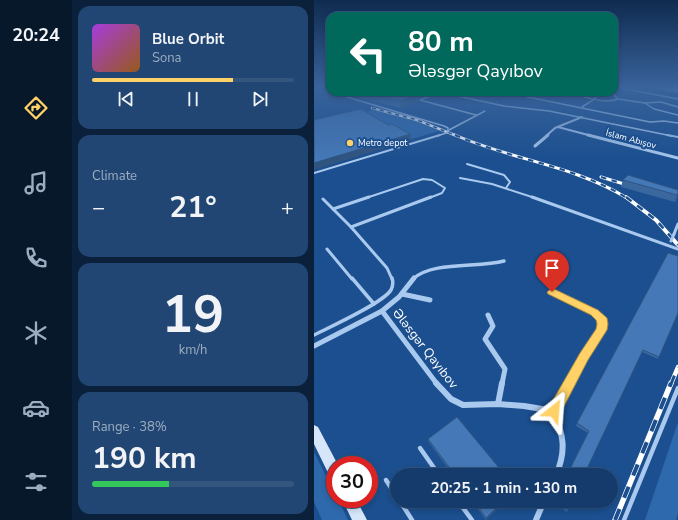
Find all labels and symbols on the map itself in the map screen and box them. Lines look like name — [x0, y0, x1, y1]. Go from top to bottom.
street label: İslam Abışov — [604, 126, 658, 152]
place label: Metro depot — [358, 137, 408, 149]
marker: Metro depot — [345, 138, 355, 148]
pin — [535, 251, 569, 292]
street label: Ələsgər Qayıbov — [388, 305, 462, 393]
position arrow — [533, 390, 575, 432]
speed limit sign: 30 — [326, 456, 378, 508]

